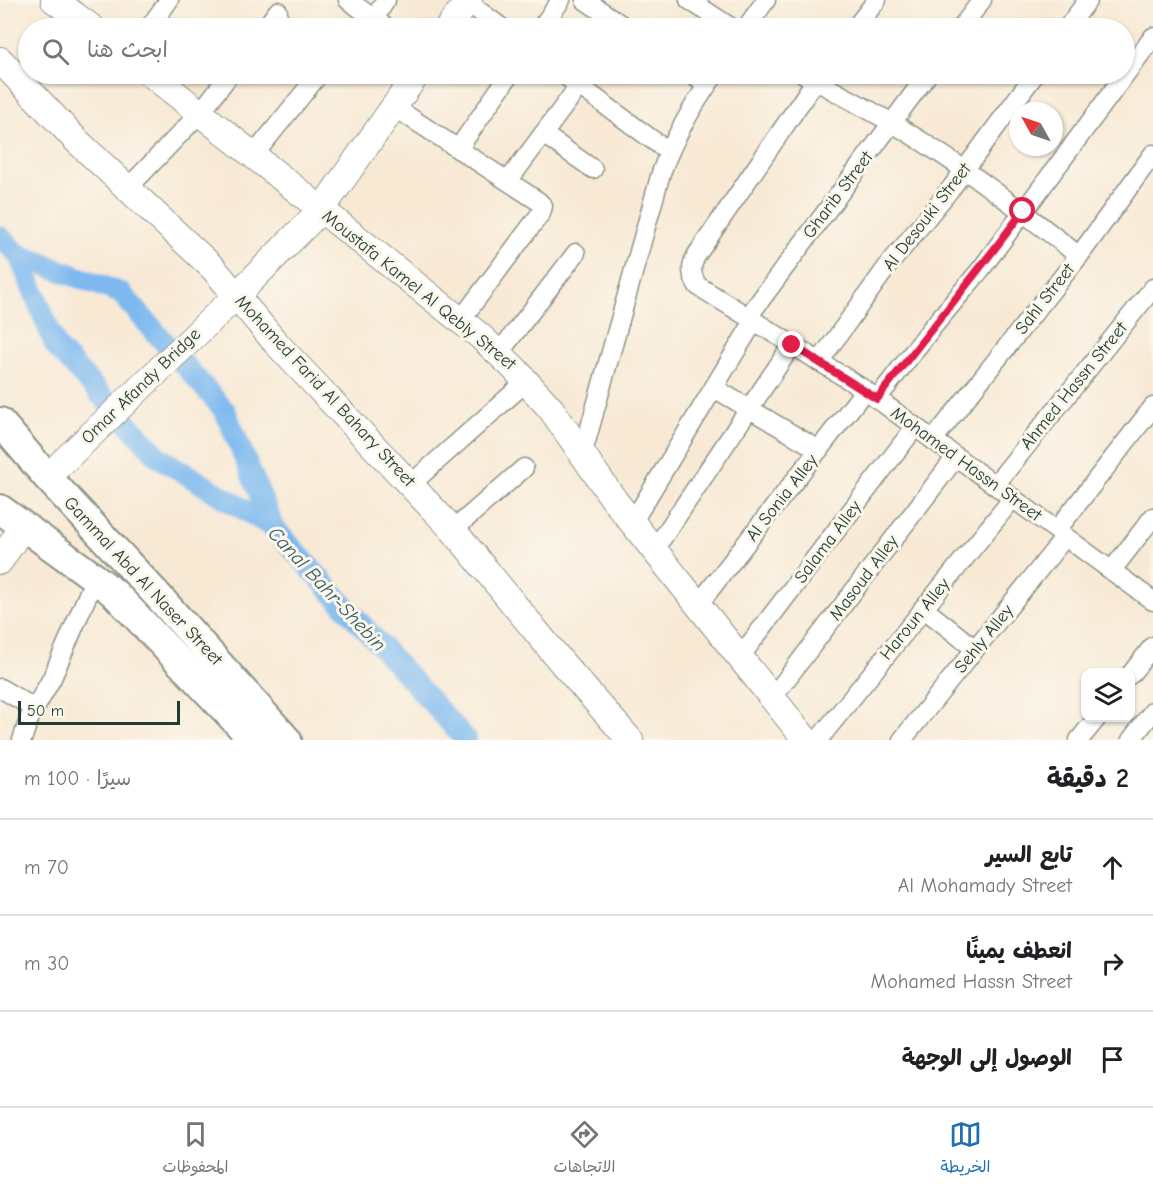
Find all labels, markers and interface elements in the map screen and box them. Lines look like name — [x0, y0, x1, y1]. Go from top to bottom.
search box — [18, 18, 1135, 84]
icon: search — [39, 35, 72, 68]
text: ابحث هنا — [87, 37, 168, 63]
north arrow — [1009, 102, 1063, 156]
street label: Gharib Street — [798, 147, 878, 243]
street label: Al Desouki Street — [878, 158, 976, 275]
route start — [1009, 197, 1035, 223]
street label: Moustafa Kamel Al Qebly Street — [318, 205, 521, 375]
street label: Sahl Street — [1011, 259, 1080, 339]
street label: Mohamed Farid Al Bahary Street — [231, 291, 420, 492]
street label: Ahmed Hassn Street — [1016, 317, 1132, 454]
street label: Omar Afandy Bridge — [77, 324, 205, 448]
route end — [778, 331, 804, 357]
street label: Mohamed Hassn Street — [886, 402, 1046, 526]
street label: Al Sonia Alley — [742, 450, 823, 546]
street label: Gammal Abd Al Naser Street — [59, 492, 227, 670]
street label: Salama Alley — [790, 496, 866, 587]
water label: Canal Bahr-Shebin — [263, 522, 391, 656]
street label: Masoud Alley — [825, 530, 903, 625]
street label: Haroun Alley — [876, 573, 955, 664]
street label: Sehly Alley — [950, 600, 1019, 677]
map controls — [1081, 668, 1135, 722]
button: layers — [1081, 668, 1135, 722]
scale bar — [18, 698, 180, 726]
text: 50 m — [27, 702, 64, 720]
text: 2 دقيقة — [1047, 764, 1129, 794]
text: سيرًا · 100 m — [24, 767, 131, 790]
text: تابع السير — [986, 842, 1072, 868]
icon: ahead — [1096, 851, 1129, 884]
text: 70 m — [24, 856, 69, 879]
text: Al Mohamady Street — [898, 874, 1072, 897]
text: انعطف يمينًا — [966, 938, 1072, 964]
icon: right — [1096, 947, 1129, 980]
text: 30 m — [24, 952, 70, 975]
text: Mohamed Hassn Street — [871, 970, 1072, 993]
icon: arrive — [1096, 1043, 1129, 1076]
text: الوصول إلى الوجهة — [902, 1045, 1072, 1071]
tab: المحفوظات — [163, 1118, 228, 1181]
tab: الاتجاهات — [554, 1118, 615, 1181]
tab: الخريطة — [941, 1118, 990, 1181]

